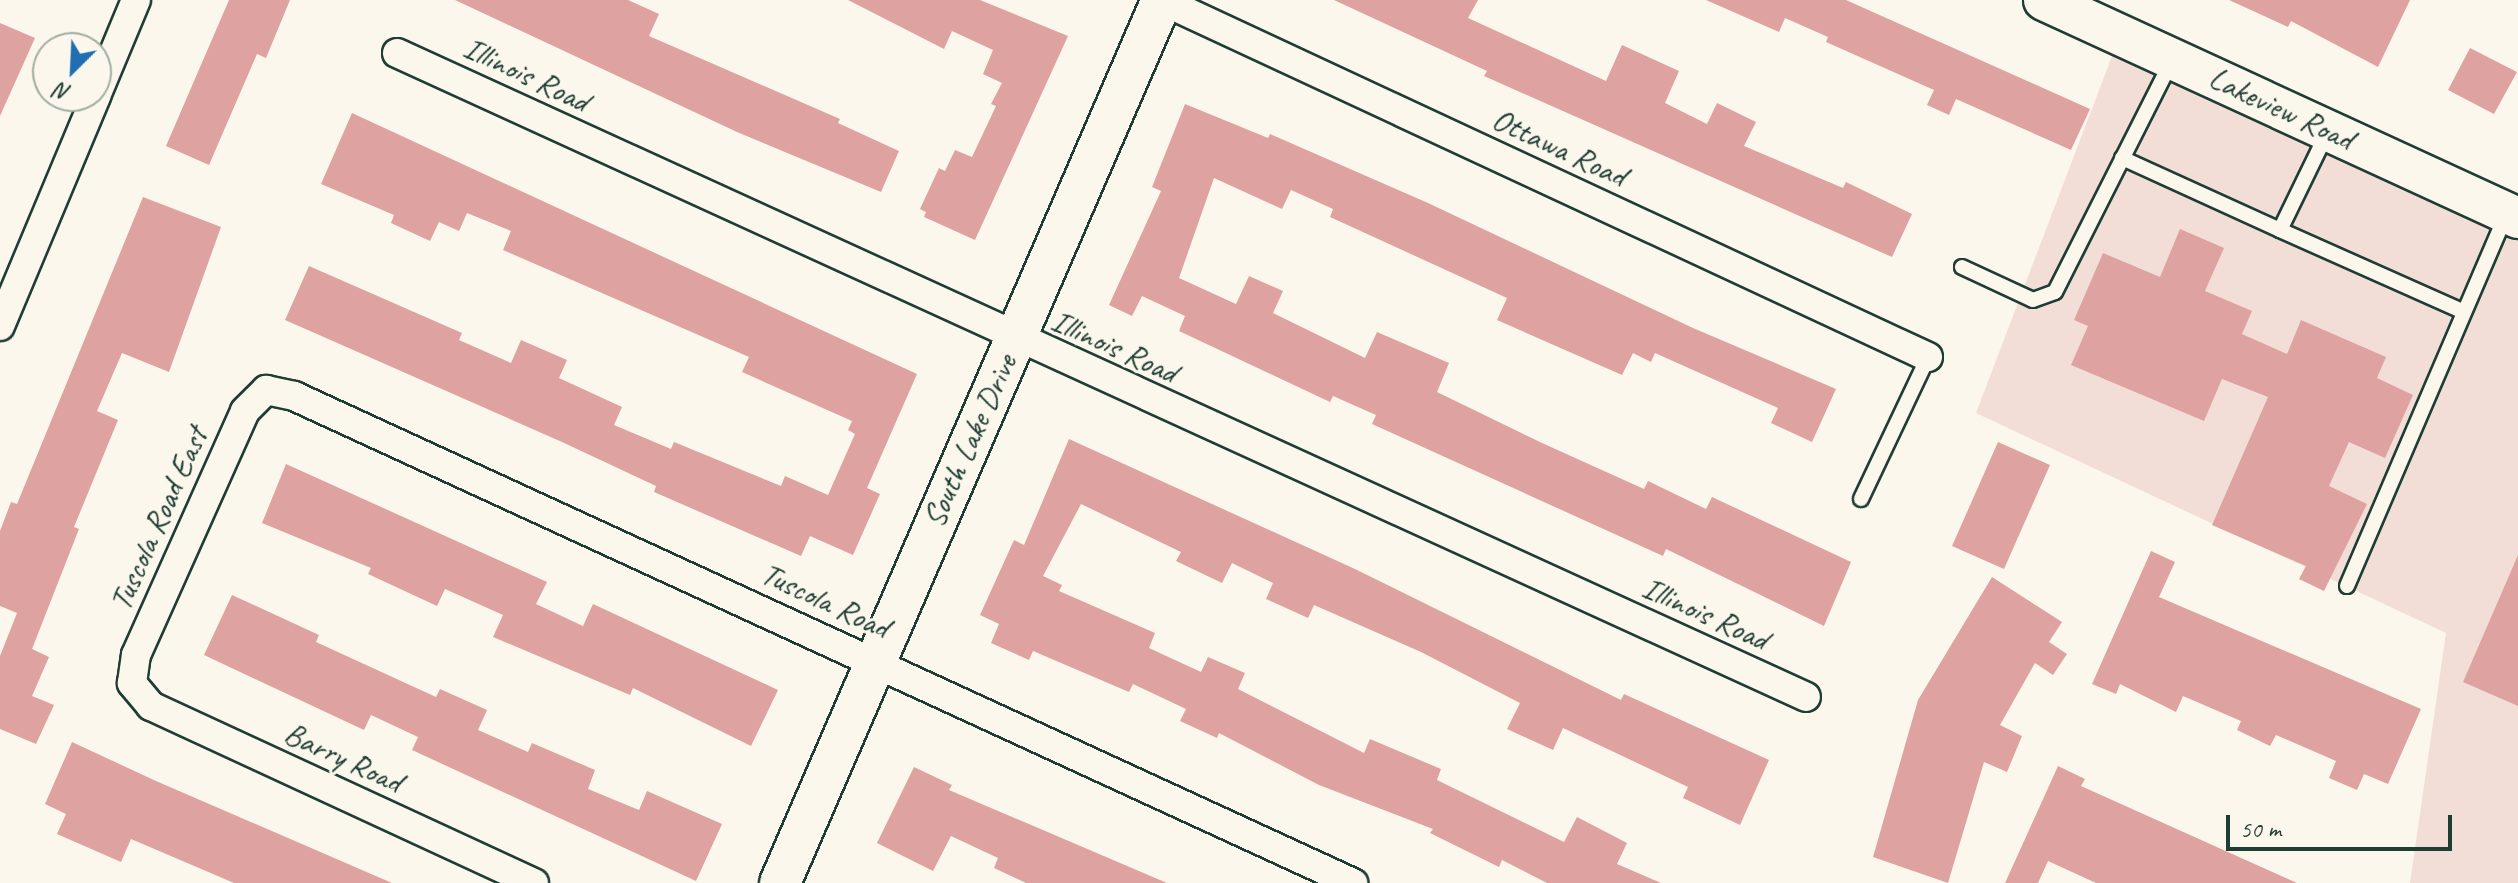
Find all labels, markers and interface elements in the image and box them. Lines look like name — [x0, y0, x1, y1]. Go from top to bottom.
street label: Illinois Road — [457, 29, 595, 121]
north arrow — [32, 32, 112, 112]
street label: Lakeview Road — [2203, 59, 2359, 159]
text: N — [51, 77, 75, 108]
street label: Ottawa Road — [1486, 101, 1632, 195]
street label: Illinois Road — [1045, 302, 1183, 392]
street label: South Lake Drive — [915, 348, 1025, 534]
street label: Tuscola Road East — [101, 421, 217, 617]
street label: Tuscola Road — [755, 555, 895, 647]
street label: Illinois Road — [1636, 569, 1774, 659]
street label: Barry Road — [278, 714, 408, 802]
scale bar — [2230, 799, 2456, 849]
text: 50 m — [2240, 814, 2281, 844]

